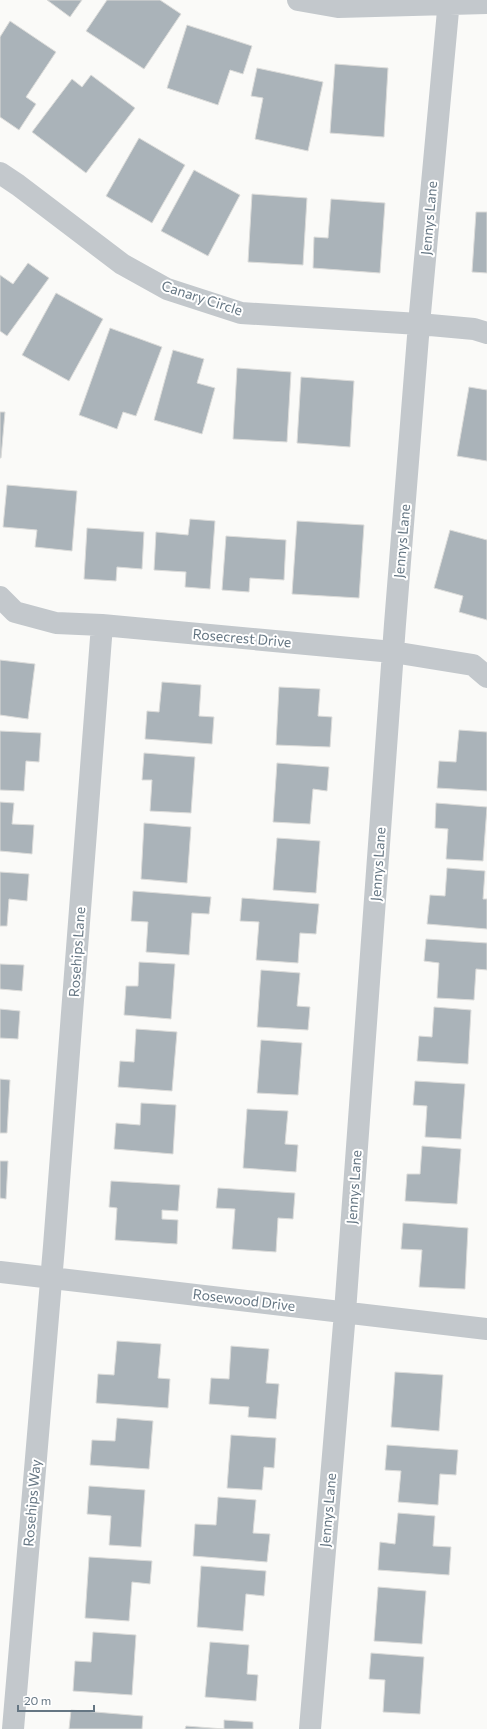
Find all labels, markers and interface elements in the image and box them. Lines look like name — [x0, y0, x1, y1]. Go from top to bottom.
street label: Jennys Lane — [417, 180, 440, 256]
street label: Canary Circle — [159, 276, 245, 319]
street label: Jennys Lane — [390, 503, 413, 579]
street label: Rosecrest Drive — [192, 625, 292, 650]
street label: Jennys Lane — [366, 826, 389, 902]
street label: Rosehips Lane — [65, 906, 88, 998]
street label: Jennys Lane — [342, 1149, 365, 1225]
street label: Rosewood Drive — [192, 1285, 296, 1314]
street label: Rosehips Way — [19, 1459, 44, 1547]
street label: Jennys Lane — [316, 1472, 339, 1548]
scale bar — [18, 1687, 94, 1713]
text: 20 m — [24, 1693, 51, 1707]

